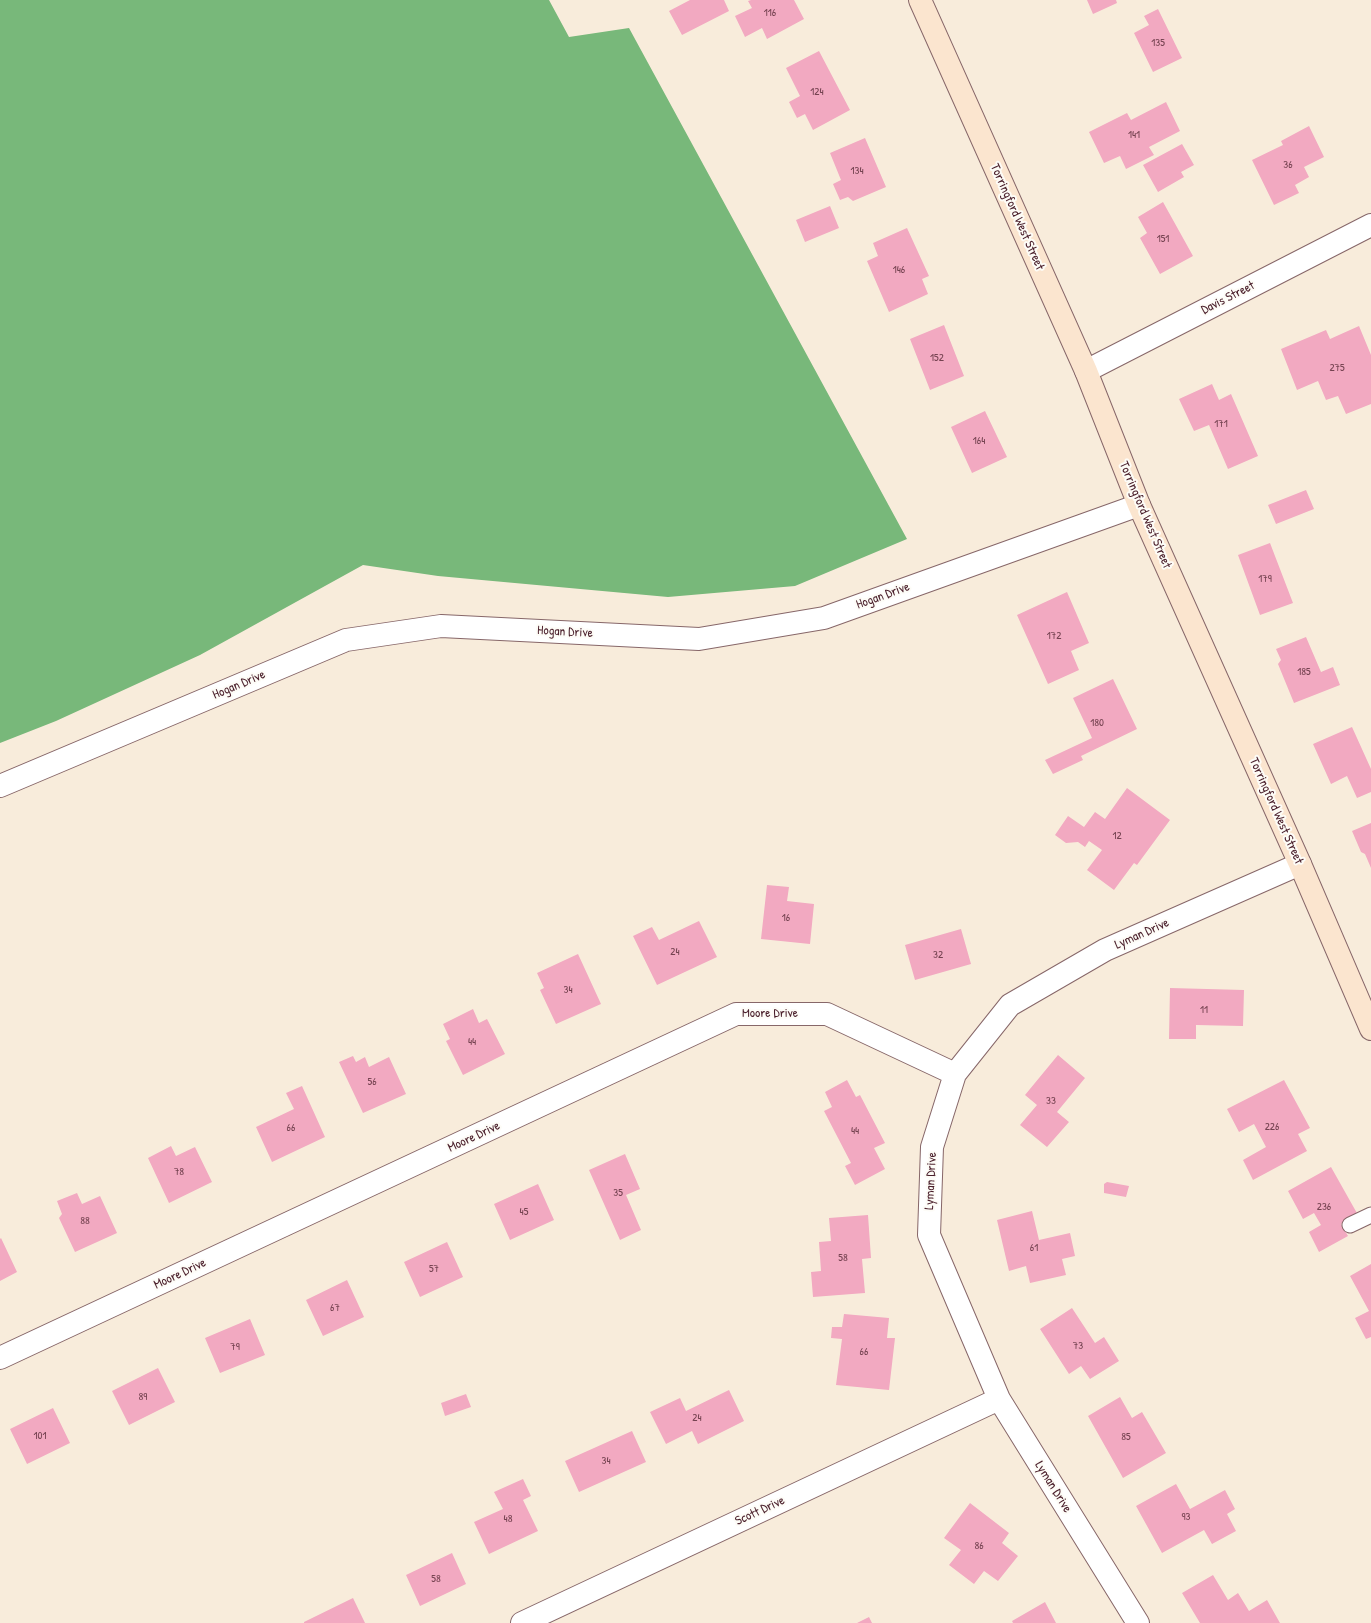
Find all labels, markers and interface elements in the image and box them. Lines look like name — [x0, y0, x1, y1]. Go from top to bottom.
house number: 116 — [764, 6, 776, 20]
house number: 135 — [1151, 36, 1165, 50]
house number: 124 — [810, 85, 824, 99]
house number: 141 — [1128, 128, 1140, 142]
house number: 36 — [1283, 158, 1293, 172]
street label: Torringford West Street — [987, 161, 1047, 273]
house number: 134 — [850, 164, 864, 178]
house number: 151 — [1157, 232, 1169, 246]
house number: 146 — [893, 263, 905, 277]
street label: Davis Street — [1199, 278, 1257, 318]
house number: 152 — [930, 351, 944, 365]
house number: 275 — [1329, 361, 1345, 375]
house number: 171 — [1214, 417, 1228, 431]
house number: 164 — [973, 434, 985, 448]
street label: Torringford West Street — [1115, 459, 1175, 571]
house number: 179 — [1258, 572, 1272, 586]
street label: Hogan Drive — [854, 579, 912, 613]
street label: Hogan Drive — [537, 623, 593, 641]
house number: 172 — [1047, 629, 1061, 643]
house number: 185 — [1297, 665, 1311, 679]
street label: Hogan Drive — [210, 667, 268, 703]
house number: 180 — [1090, 716, 1104, 730]
street label: Torringford West Street — [1246, 755, 1306, 867]
house number: 12 — [1112, 829, 1122, 843]
house number: 16 — [782, 911, 790, 925]
street label: Lyman Drive — [1113, 915, 1171, 953]
house number: 24 — [670, 945, 680, 959]
house number: 32 — [933, 948, 943, 962]
house number: 34 — [563, 983, 573, 997]
house number: 11 — [1200, 1003, 1208, 1017]
street label: Moore Drive — [742, 1006, 798, 1022]
house number: 44 — [468, 1035, 476, 1049]
house number: 56 — [367, 1075, 377, 1089]
house number: 33 — [1046, 1094, 1056, 1108]
street label: Moore Drive — [445, 1118, 503, 1156]
house number: 226 — [1265, 1120, 1279, 1134]
house number: 66 — [287, 1121, 295, 1135]
house number: 44 — [851, 1124, 859, 1138]
street label: Lyman Drive — [922, 1152, 940, 1210]
house number: 78 — [174, 1165, 184, 1179]
house number: 35 — [613, 1186, 623, 1200]
house number: 236 — [1317, 1200, 1331, 1214]
house number: 45 — [520, 1205, 528, 1219]
house number: 88 — [80, 1214, 90, 1228]
house number: 61 — [1030, 1241, 1038, 1255]
house number: 58 — [838, 1251, 848, 1265]
street label: Moore Drive — [151, 1255, 209, 1293]
house number: 57 — [429, 1262, 439, 1276]
house number: 67 — [330, 1301, 340, 1315]
house number: 73 — [1073, 1339, 1083, 1353]
house number: 79 — [230, 1340, 240, 1354]
house number: 66 — [860, 1345, 868, 1359]
house number: 89 — [139, 1390, 147, 1404]
house number: 24 — [692, 1411, 702, 1425]
house number: 101 — [34, 1429, 46, 1443]
house number: 85 — [1121, 1430, 1131, 1444]
house number: 34 — [601, 1454, 611, 1468]
street label: Lyman Drive — [1031, 1458, 1075, 1516]
street label: Scott Drive — [733, 1493, 787, 1529]
house number: 93 — [1182, 1510, 1190, 1524]
house number: 48 — [504, 1512, 512, 1526]
house number: 86 — [974, 1539, 984, 1553]
house number: 58 — [431, 1572, 441, 1586]

